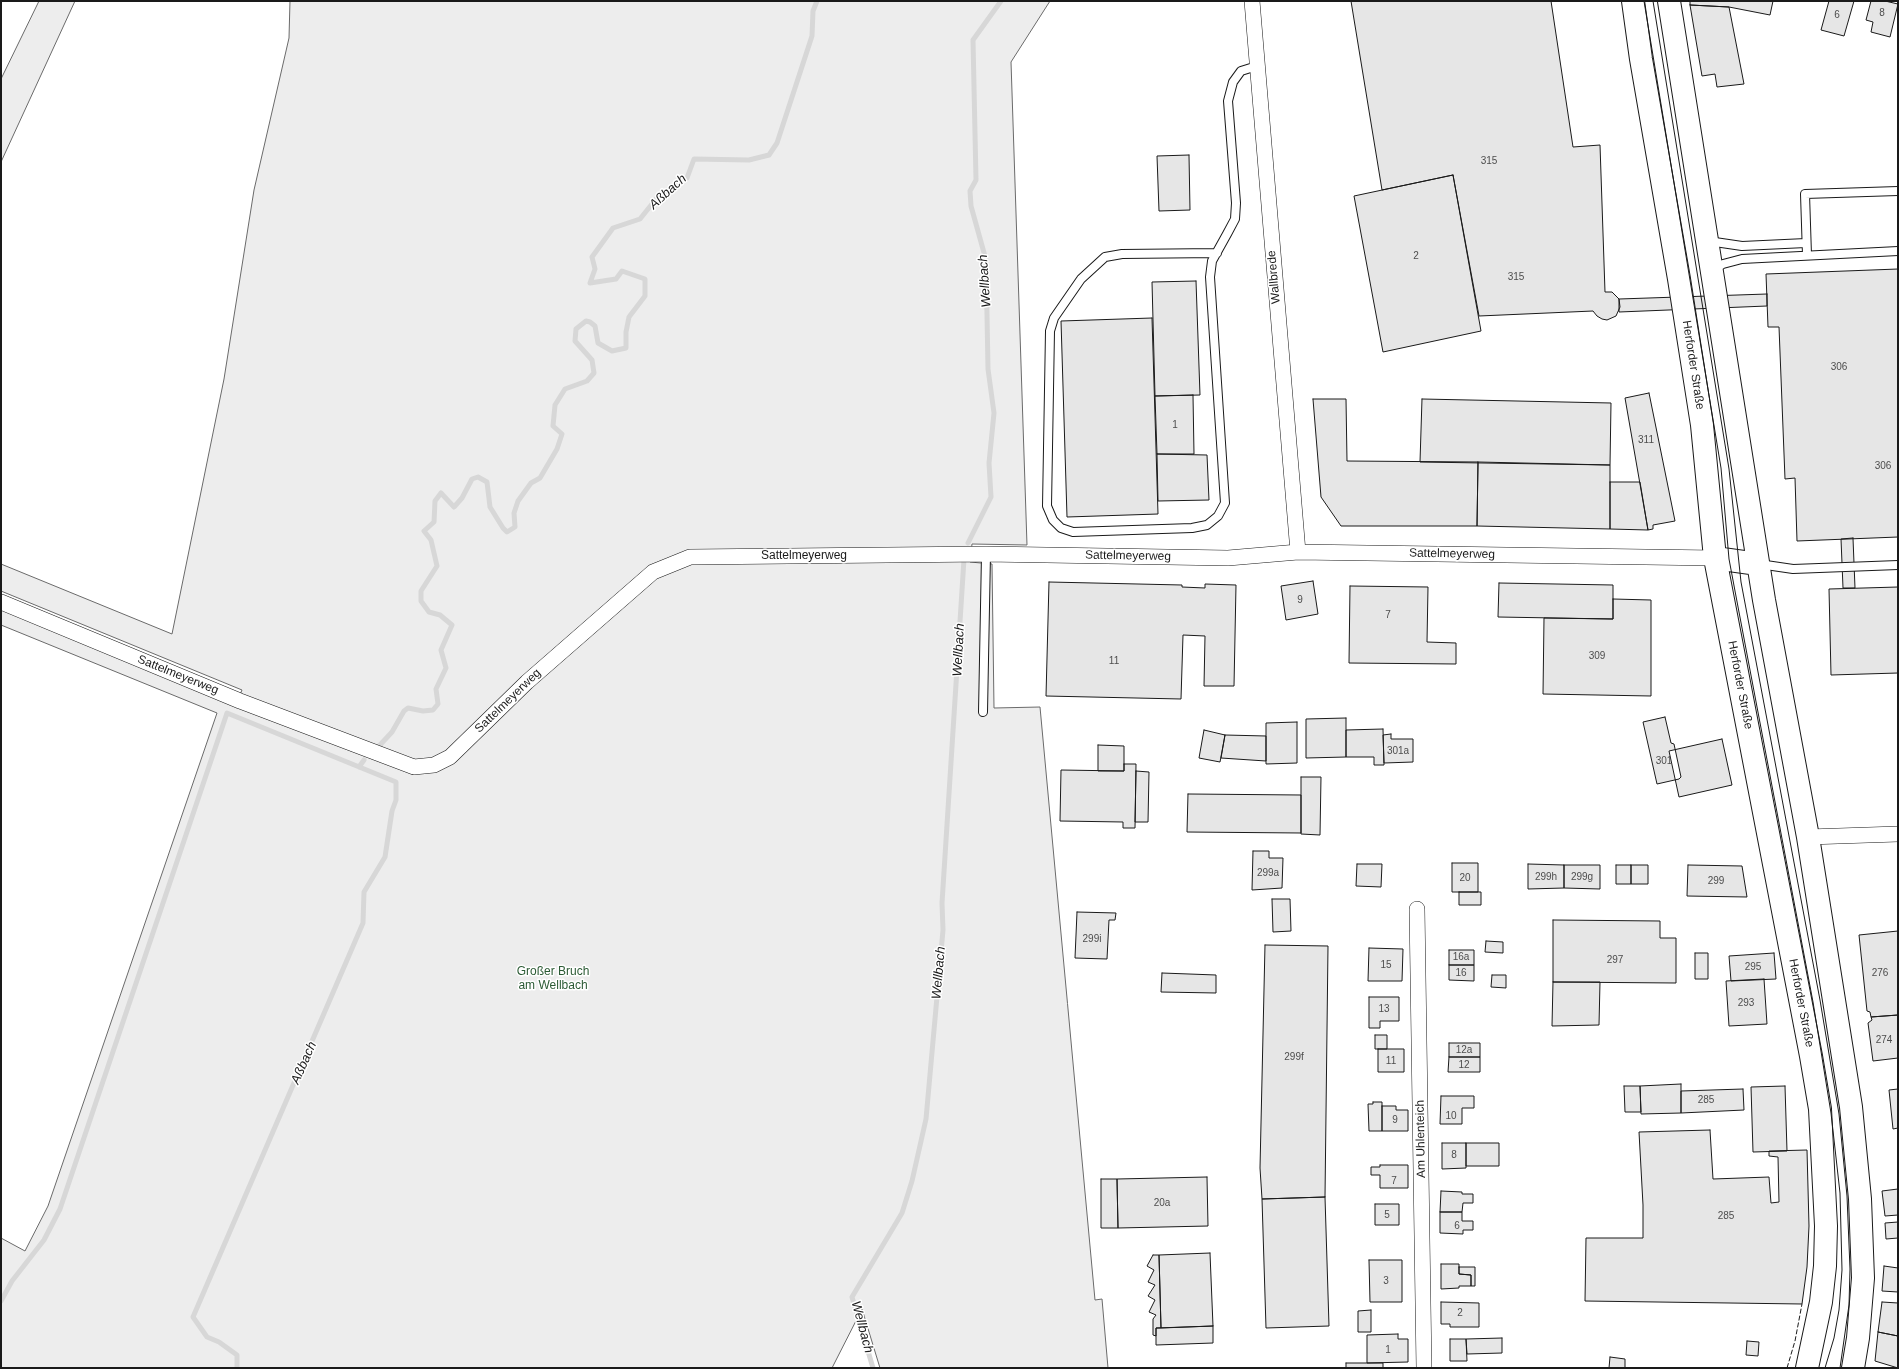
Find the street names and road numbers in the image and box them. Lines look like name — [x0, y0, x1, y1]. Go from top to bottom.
street label: Wallbrede — [1264, 250, 1284, 304]
street label: Herforder Straße — [1679, 319, 1707, 411]
street label: Sattelmeyerweg — [1409, 546, 1495, 562]
street label: Sattelmeyerweg — [1085, 548, 1171, 564]
street label: Sattelmeyerweg — [761, 549, 847, 563]
street label: Herforder Straße — [1724, 639, 1756, 731]
street label: Sattelmeyerweg — [135, 652, 221, 698]
street label: Sattelmeyerweg — [472, 666, 544, 736]
street label: Herforder Straße — [1785, 957, 1817, 1049]
street label: Am Uhlenteich — [1413, 1100, 1429, 1178]

